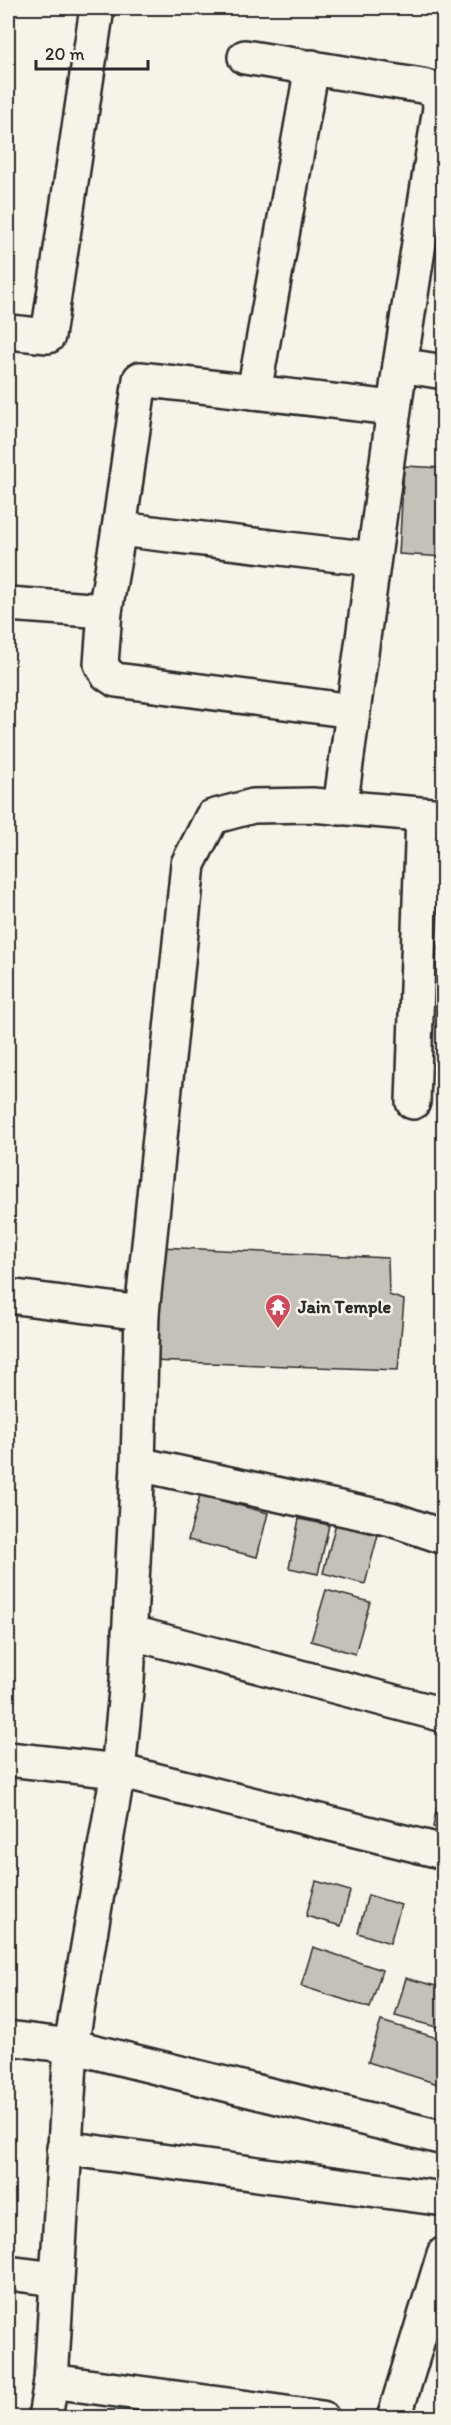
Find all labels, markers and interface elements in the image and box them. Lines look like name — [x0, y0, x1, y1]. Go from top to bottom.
scale bar — [36, 33, 148, 71]
text: 20 m — [45, 43, 85, 65]
temple icon: Jain Temple — [263, 1292, 293, 1330]
place label: Jain Temple — [297, 1296, 391, 1318]

